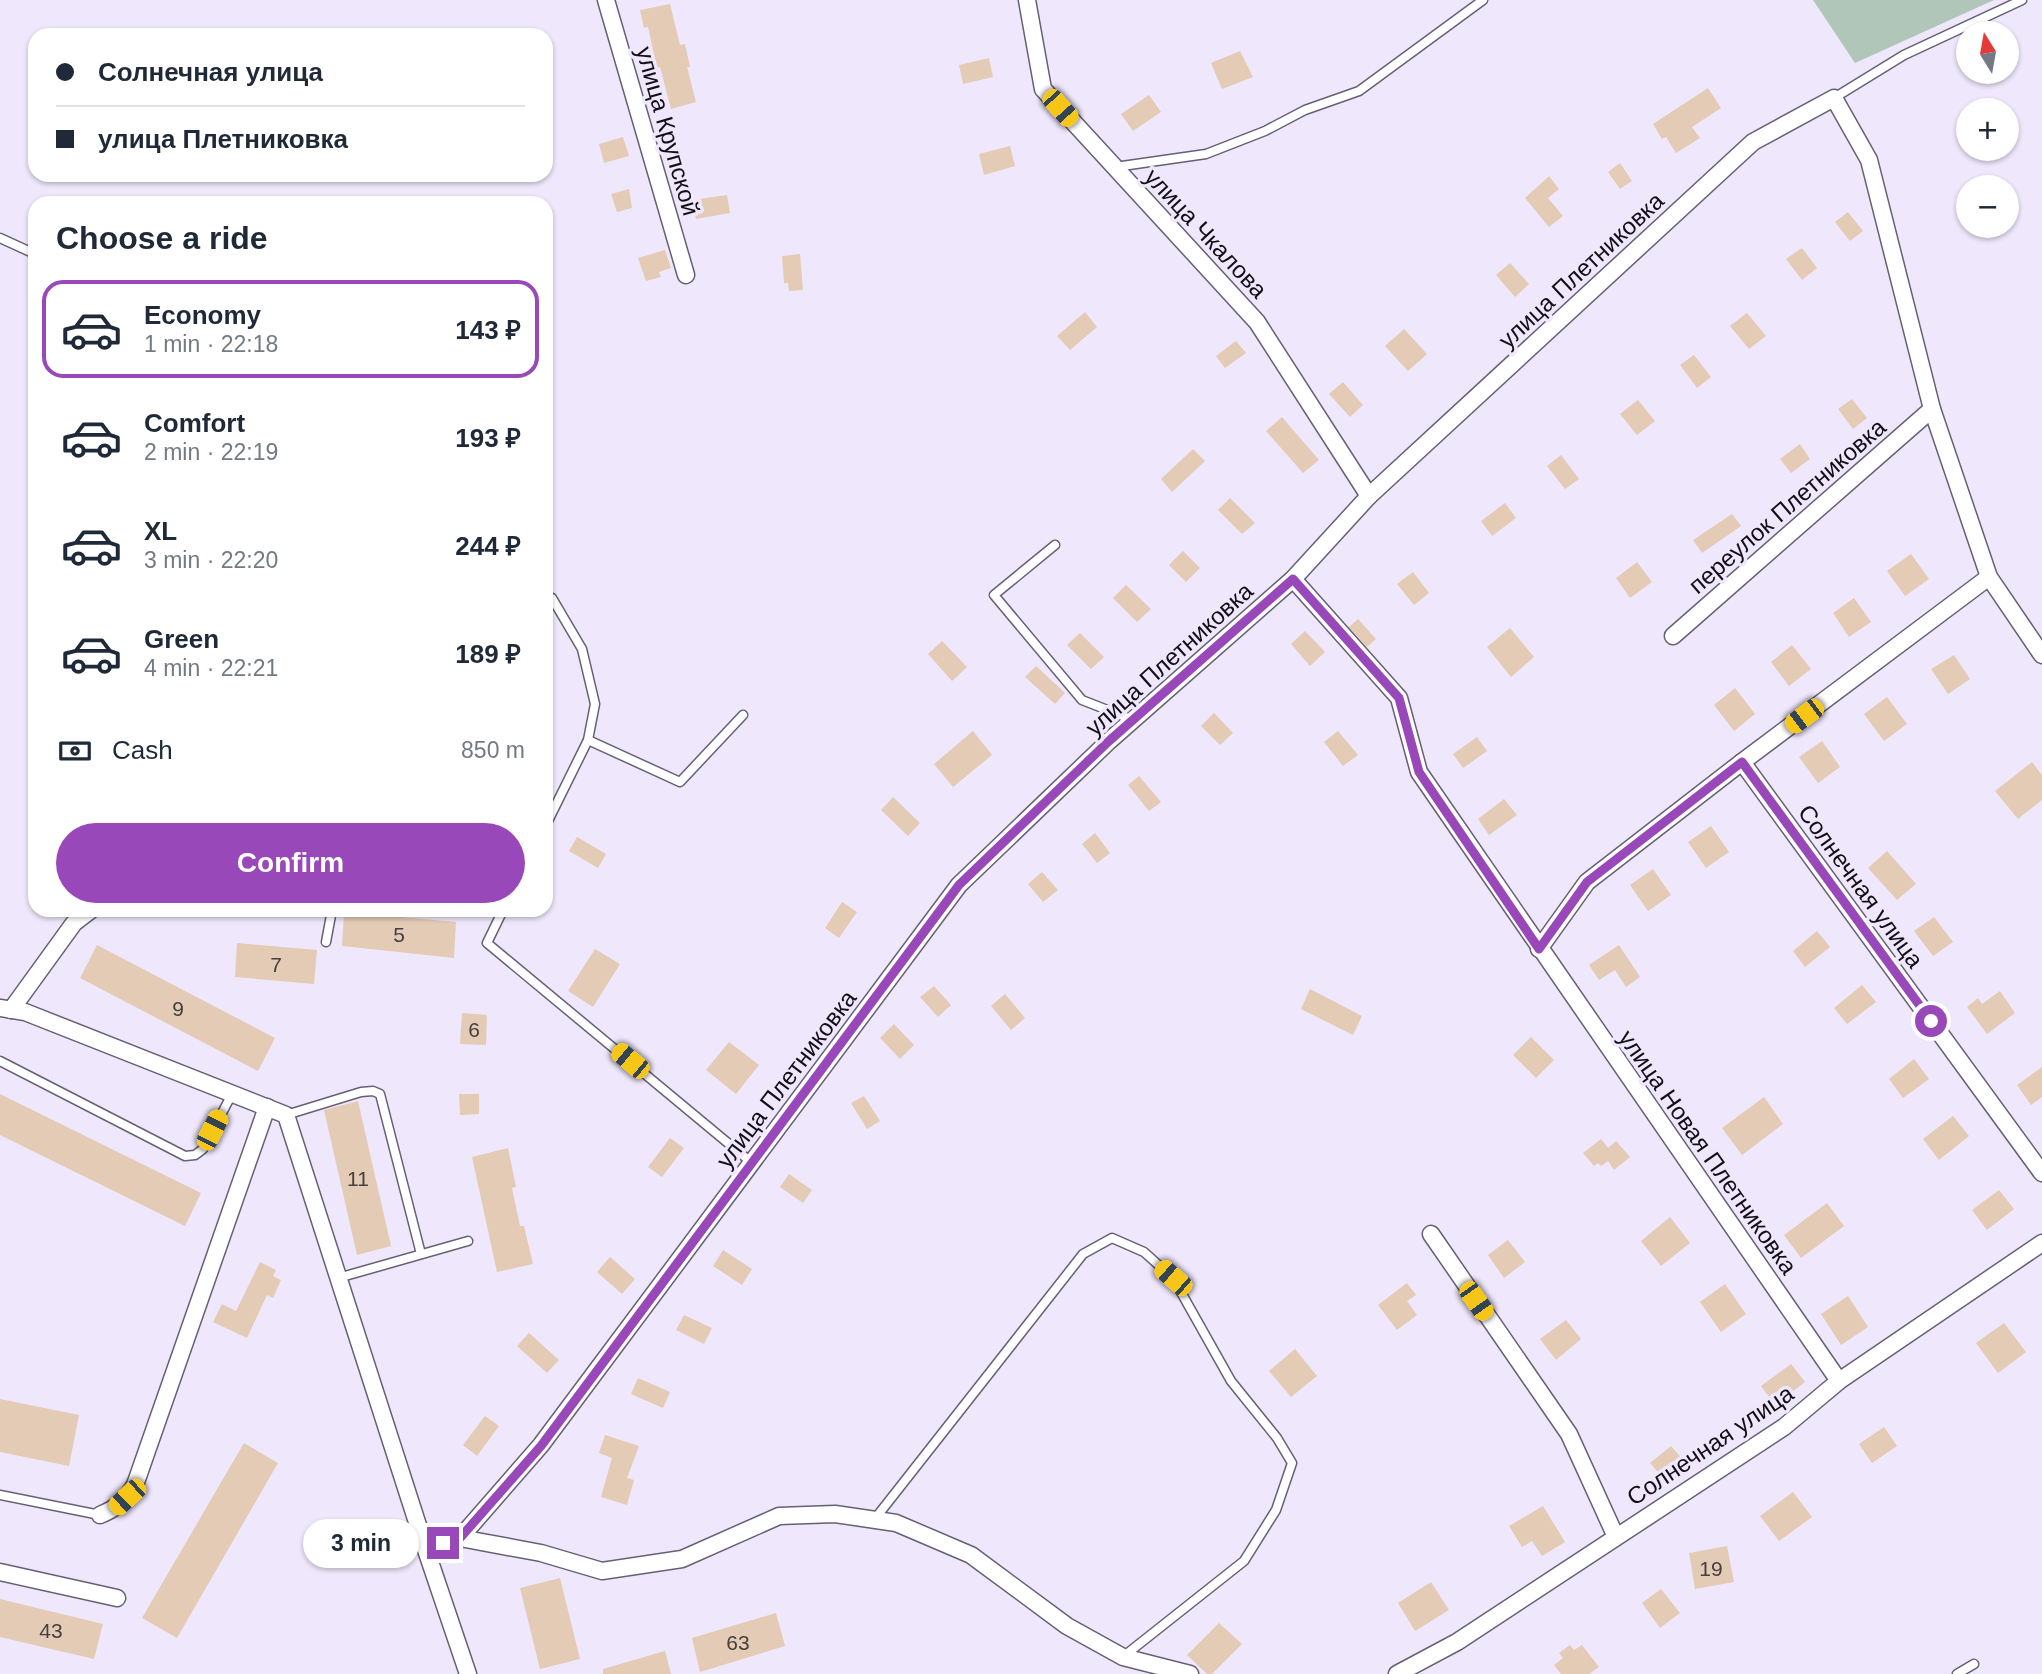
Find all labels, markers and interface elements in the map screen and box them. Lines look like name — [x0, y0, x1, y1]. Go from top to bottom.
north arrow — [1956, 21, 2020, 84]
map controls — [1956, 21, 2019, 238]
street label: улица Крупской — [631, 44, 705, 218]
text: Солнечная улица — [98, 57, 323, 87]
car — [1039, 85, 1082, 131]
button: + — [1956, 98, 2019, 161]
text: улица Плетниковка — [98, 124, 348, 154]
street label: улица Чкалова — [1139, 163, 1273, 304]
button: − — [1956, 175, 2019, 238]
street label: улица Плетниковка — [1493, 186, 1669, 353]
text: Choose a ride — [56, 220, 268, 256]
icon: car — [60, 298, 123, 361]
text: Economy — [144, 300, 261, 330]
text: 143 ₽ — [455, 315, 521, 345]
text: 1 min · 22:18 — [144, 331, 278, 357]
icon: car — [60, 406, 123, 469]
text: Comfort — [144, 408, 245, 438]
street label: переулок Плетниковка — [1683, 413, 1891, 599]
text: 193 ₽ — [455, 423, 521, 453]
text: 2 min · 22:19 — [144, 439, 278, 465]
icon: car — [60, 514, 123, 577]
text: XL — [144, 516, 177, 546]
text: 244 ₽ — [455, 531, 521, 561]
text: 3 min · 22:20 — [144, 547, 278, 573]
street label: улица Плетниковка — [1080, 576, 1259, 741]
icon: car — [60, 622, 123, 685]
text: Green — [144, 624, 219, 654]
text: 189 ₽ — [455, 639, 521, 669]
text: 4 min · 22:21 — [144, 655, 278, 681]
car — [1781, 695, 1828, 737]
icon: cash — [56, 732, 94, 770]
text: Cash — [112, 735, 173, 765]
text: 850 m — [461, 737, 525, 763]
street label: Солнечная улица — [1793, 799, 1930, 973]
button: Confirm — [56, 823, 525, 903]
house number: 5 — [393, 923, 405, 946]
house number: 7 — [270, 953, 282, 976]
street label: улица Плетниковка — [710, 984, 862, 1173]
house number: 9 — [172, 997, 184, 1020]
route start — [1915, 1005, 1947, 1037]
house number: 6 — [468, 1018, 480, 1041]
street label: улица Новая Плетниковка — [1613, 1025, 1803, 1280]
car — [608, 1039, 653, 1083]
car — [194, 1107, 231, 1153]
house number: 11 — [347, 1167, 369, 1190]
car — [1151, 1256, 1196, 1300]
car — [1456, 1278, 1497, 1324]
street label: Солнечная улица — [1622, 1379, 1799, 1511]
car — [105, 1475, 150, 1519]
callout: 3 min — [303, 1518, 418, 1568]
route end — [427, 1527, 459, 1559]
text: 3 min — [331, 1530, 391, 1556]
house number: 19 — [1699, 1557, 1723, 1580]
house number: 43 — [39, 1619, 63, 1642]
house number: 63 — [726, 1631, 750, 1654]

